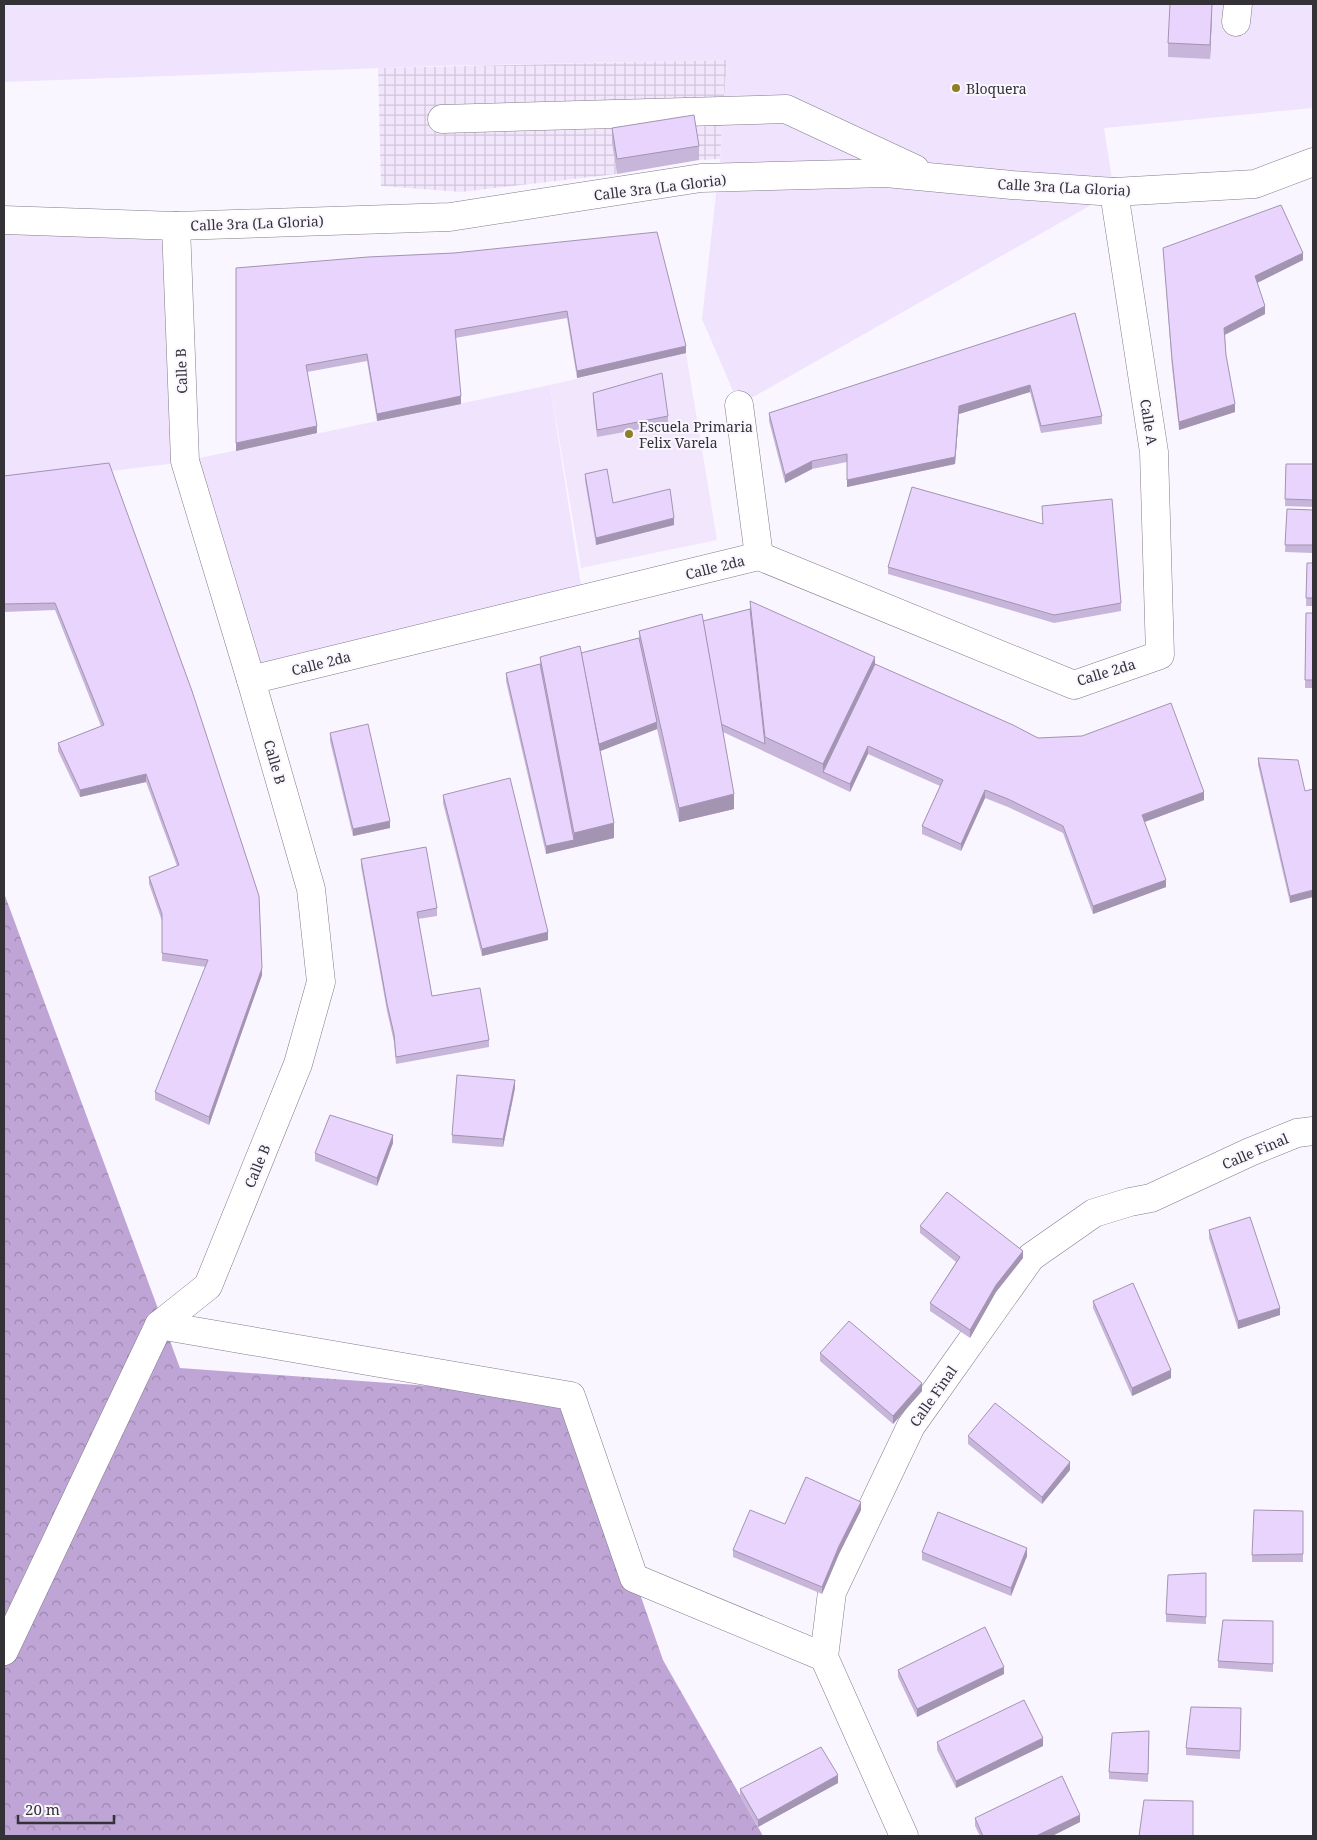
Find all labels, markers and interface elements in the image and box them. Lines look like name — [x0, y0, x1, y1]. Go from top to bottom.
place label: Bloquera — [966, 79, 1027, 98]
marker: Bloquera — [950, 82, 962, 94]
street label: Calle 3ra (La Gloria) — [593, 169, 727, 205]
street label: Calle 3ra (La Gloria) — [997, 174, 1131, 200]
street label: Calle 3ra (La Gloria) — [190, 211, 324, 235]
street label: Calle B — [171, 348, 191, 394]
street label: Calle A — [1136, 398, 1162, 446]
place label: Escuela Primaria Felix Varela — [639, 417, 753, 452]
marker: Escuela Primaria Felix Varela — [623, 428, 635, 440]
street label: Calle 2da — [683, 550, 747, 584]
street label: Calle 2da — [289, 646, 353, 680]
street label: Calle 2da — [1074, 654, 1138, 690]
street label: Calle B — [260, 738, 290, 786]
street label: Calle Final — [1219, 1128, 1292, 1173]
street label: Calle B — [240, 1141, 274, 1191]
street label: Calle Final — [905, 1361, 961, 1430]
scale bar — [18, 1792, 114, 1824]
text: 20 m — [25, 1799, 60, 1819]

